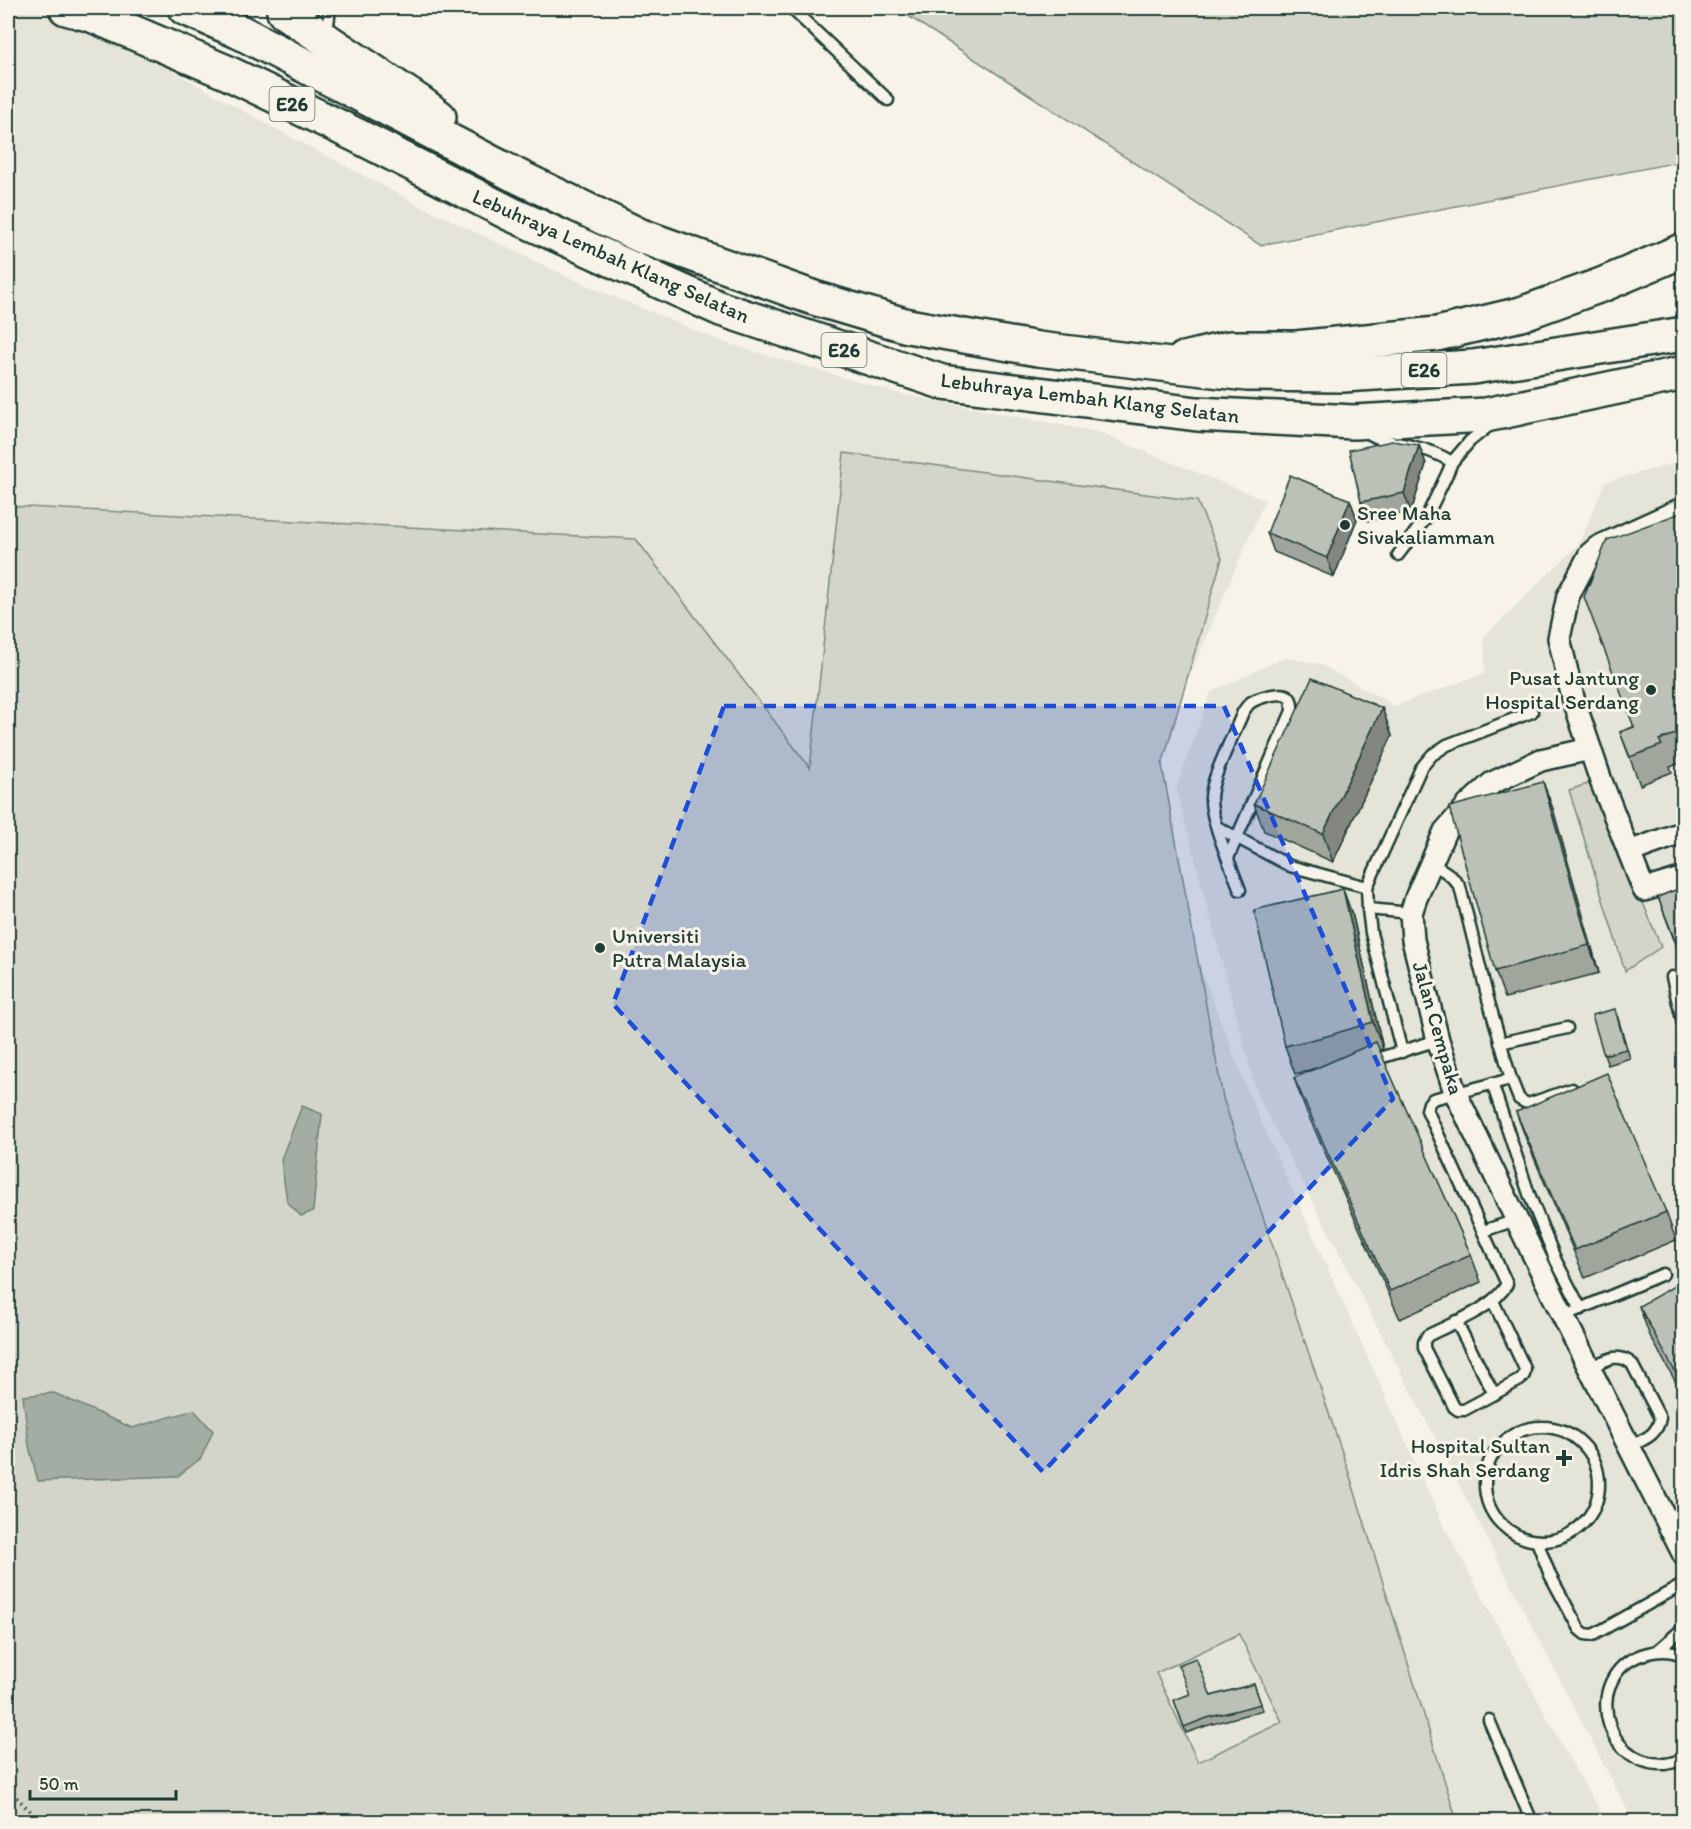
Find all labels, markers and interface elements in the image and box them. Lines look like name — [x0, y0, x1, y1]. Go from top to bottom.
road number: E26 — [270, 87, 314, 121]
street label: Lebuhraya Lembah Klang Selatan — [469, 183, 754, 328]
road number: E26 — [822, 333, 866, 367]
road number: E26 — [1402, 353, 1446, 387]
street label: Lebuhraya Lembah Klang Selatan — [939, 367, 1241, 428]
place label: Sree Maha Sivakaliamman — [1357, 500, 1495, 549]
marker: Sree Maha Sivakaliamman — [1338, 518, 1352, 532]
place label: Pusat Jantung Hospital Serdang — [1485, 665, 1639, 714]
marker: Pusat Jantung Hospital Serdang — [1644, 683, 1658, 697]
place label: Universiti Putra Malaysia — [612, 923, 747, 972]
marker: Universiti Putra Malaysia — [593, 941, 607, 955]
street label: Jalan Cempaka — [1408, 958, 1469, 1097]
place label: Hospital Sultan Idris Shah Serdang — [1379, 1433, 1550, 1482]
marker: Hospital Sultan Idris Shah Serdang — [1555, 1449, 1573, 1467]
scale bar — [30, 1763, 176, 1801]
text: 50 m — [39, 1773, 79, 1795]

